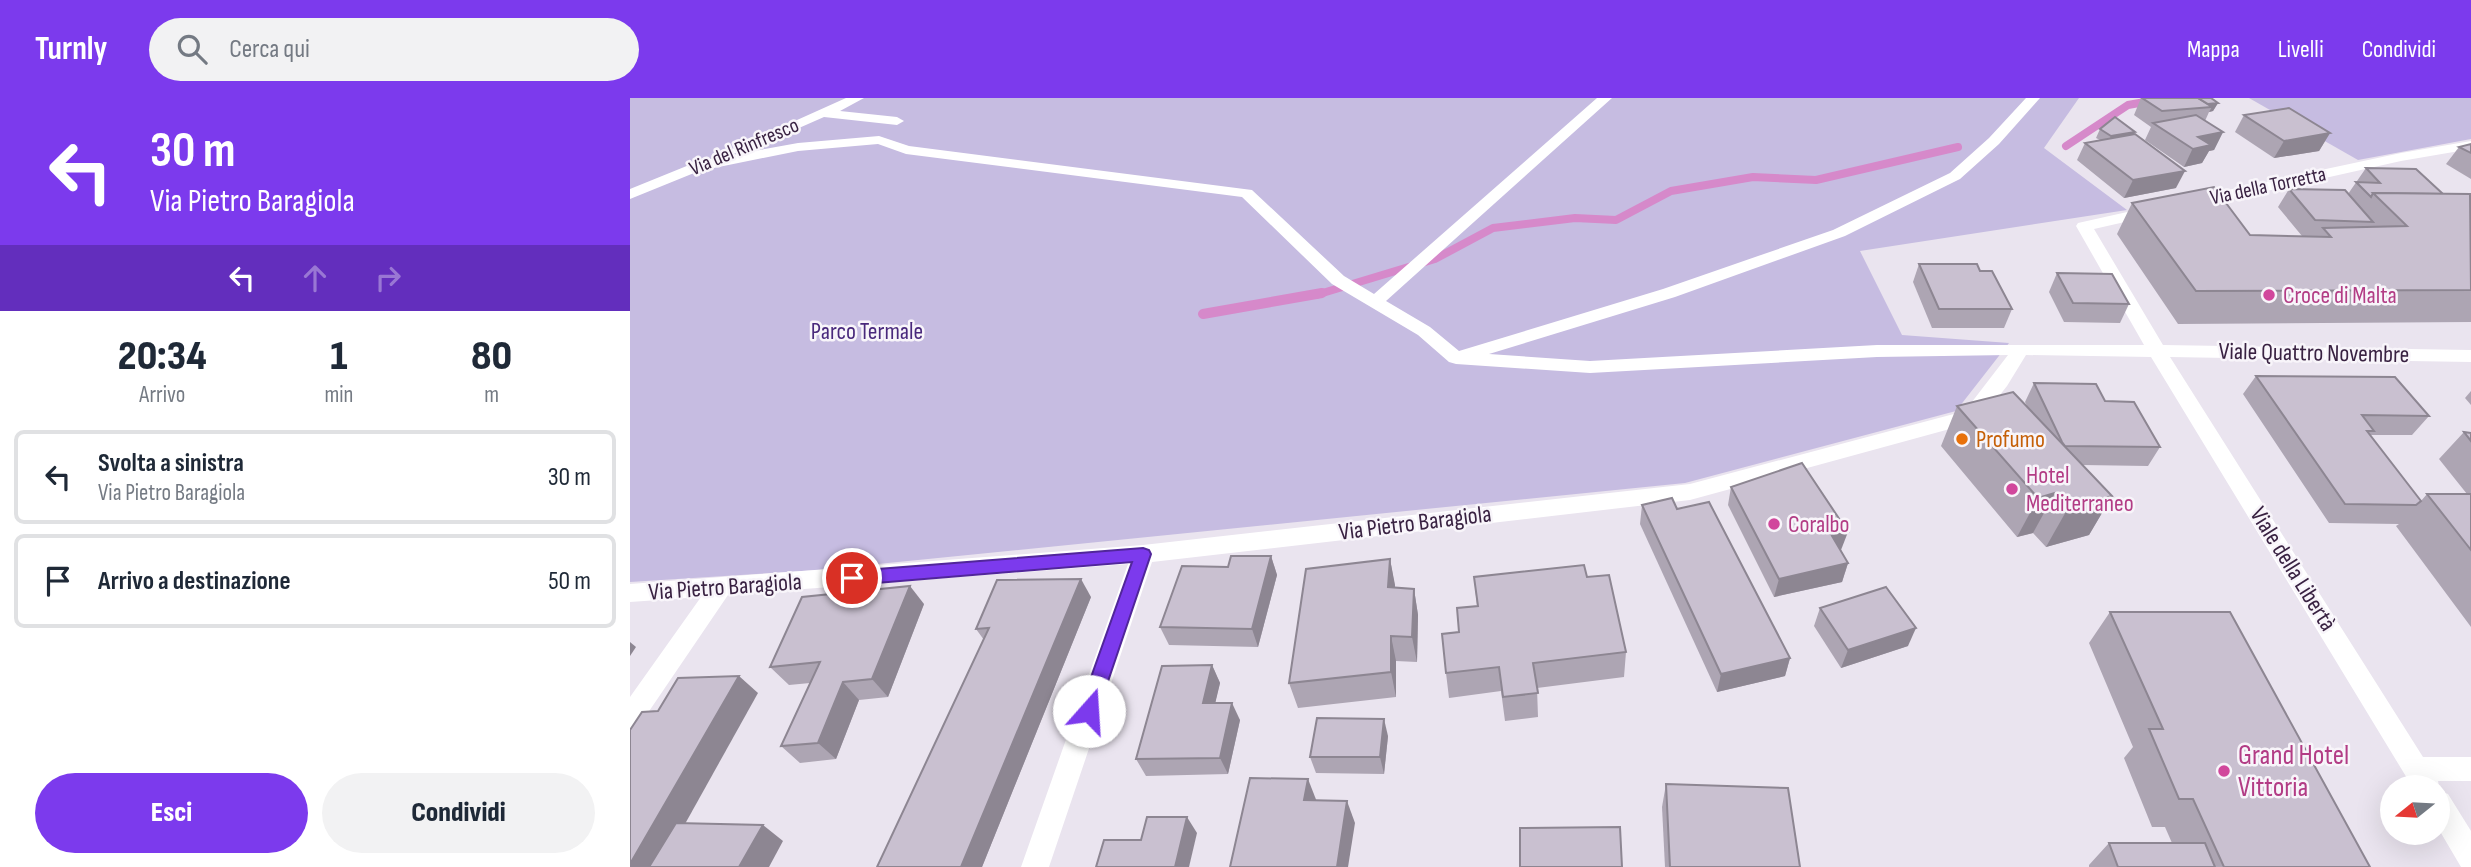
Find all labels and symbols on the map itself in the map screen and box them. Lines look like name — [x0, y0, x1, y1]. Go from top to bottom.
street label: Via del Rinfresco — [685, 113, 803, 181]
street label: Via della Torretta — [2208, 162, 2328, 210]
place label: Croce di Malta — [2283, 281, 2397, 310]
marker: Croce di Malta — [2261, 287, 2277, 303]
park label: Parco Termale — [811, 317, 923, 346]
street label: Viale Quattro Novembre — [2218, 337, 2410, 369]
place label: Profumo — [1976, 425, 2045, 454]
marker: Profumo — [1954, 431, 1970, 447]
place label: Hotel Mediterraneo — [2026, 461, 2134, 518]
marker: Hotel Mediterraneo — [2004, 481, 2020, 497]
street label: Via Pietro Baragiola — [1337, 499, 1493, 547]
street label: Viale della Libertà — [2243, 502, 2343, 636]
place label: Coralbo — [1788, 510, 1850, 539]
marker: Coralbo — [1766, 516, 1782, 532]
pin — [822, 548, 882, 608]
street label: Via Pietro Baragiola — [647, 567, 803, 607]
position arrow — [1052, 674, 1126, 748]
place label: Grand Hotel Vittoria — [2238, 739, 2349, 804]
marker: Grand Hotel Vittoria — [2216, 763, 2232, 779]
north arrow — [2380, 775, 2450, 845]

